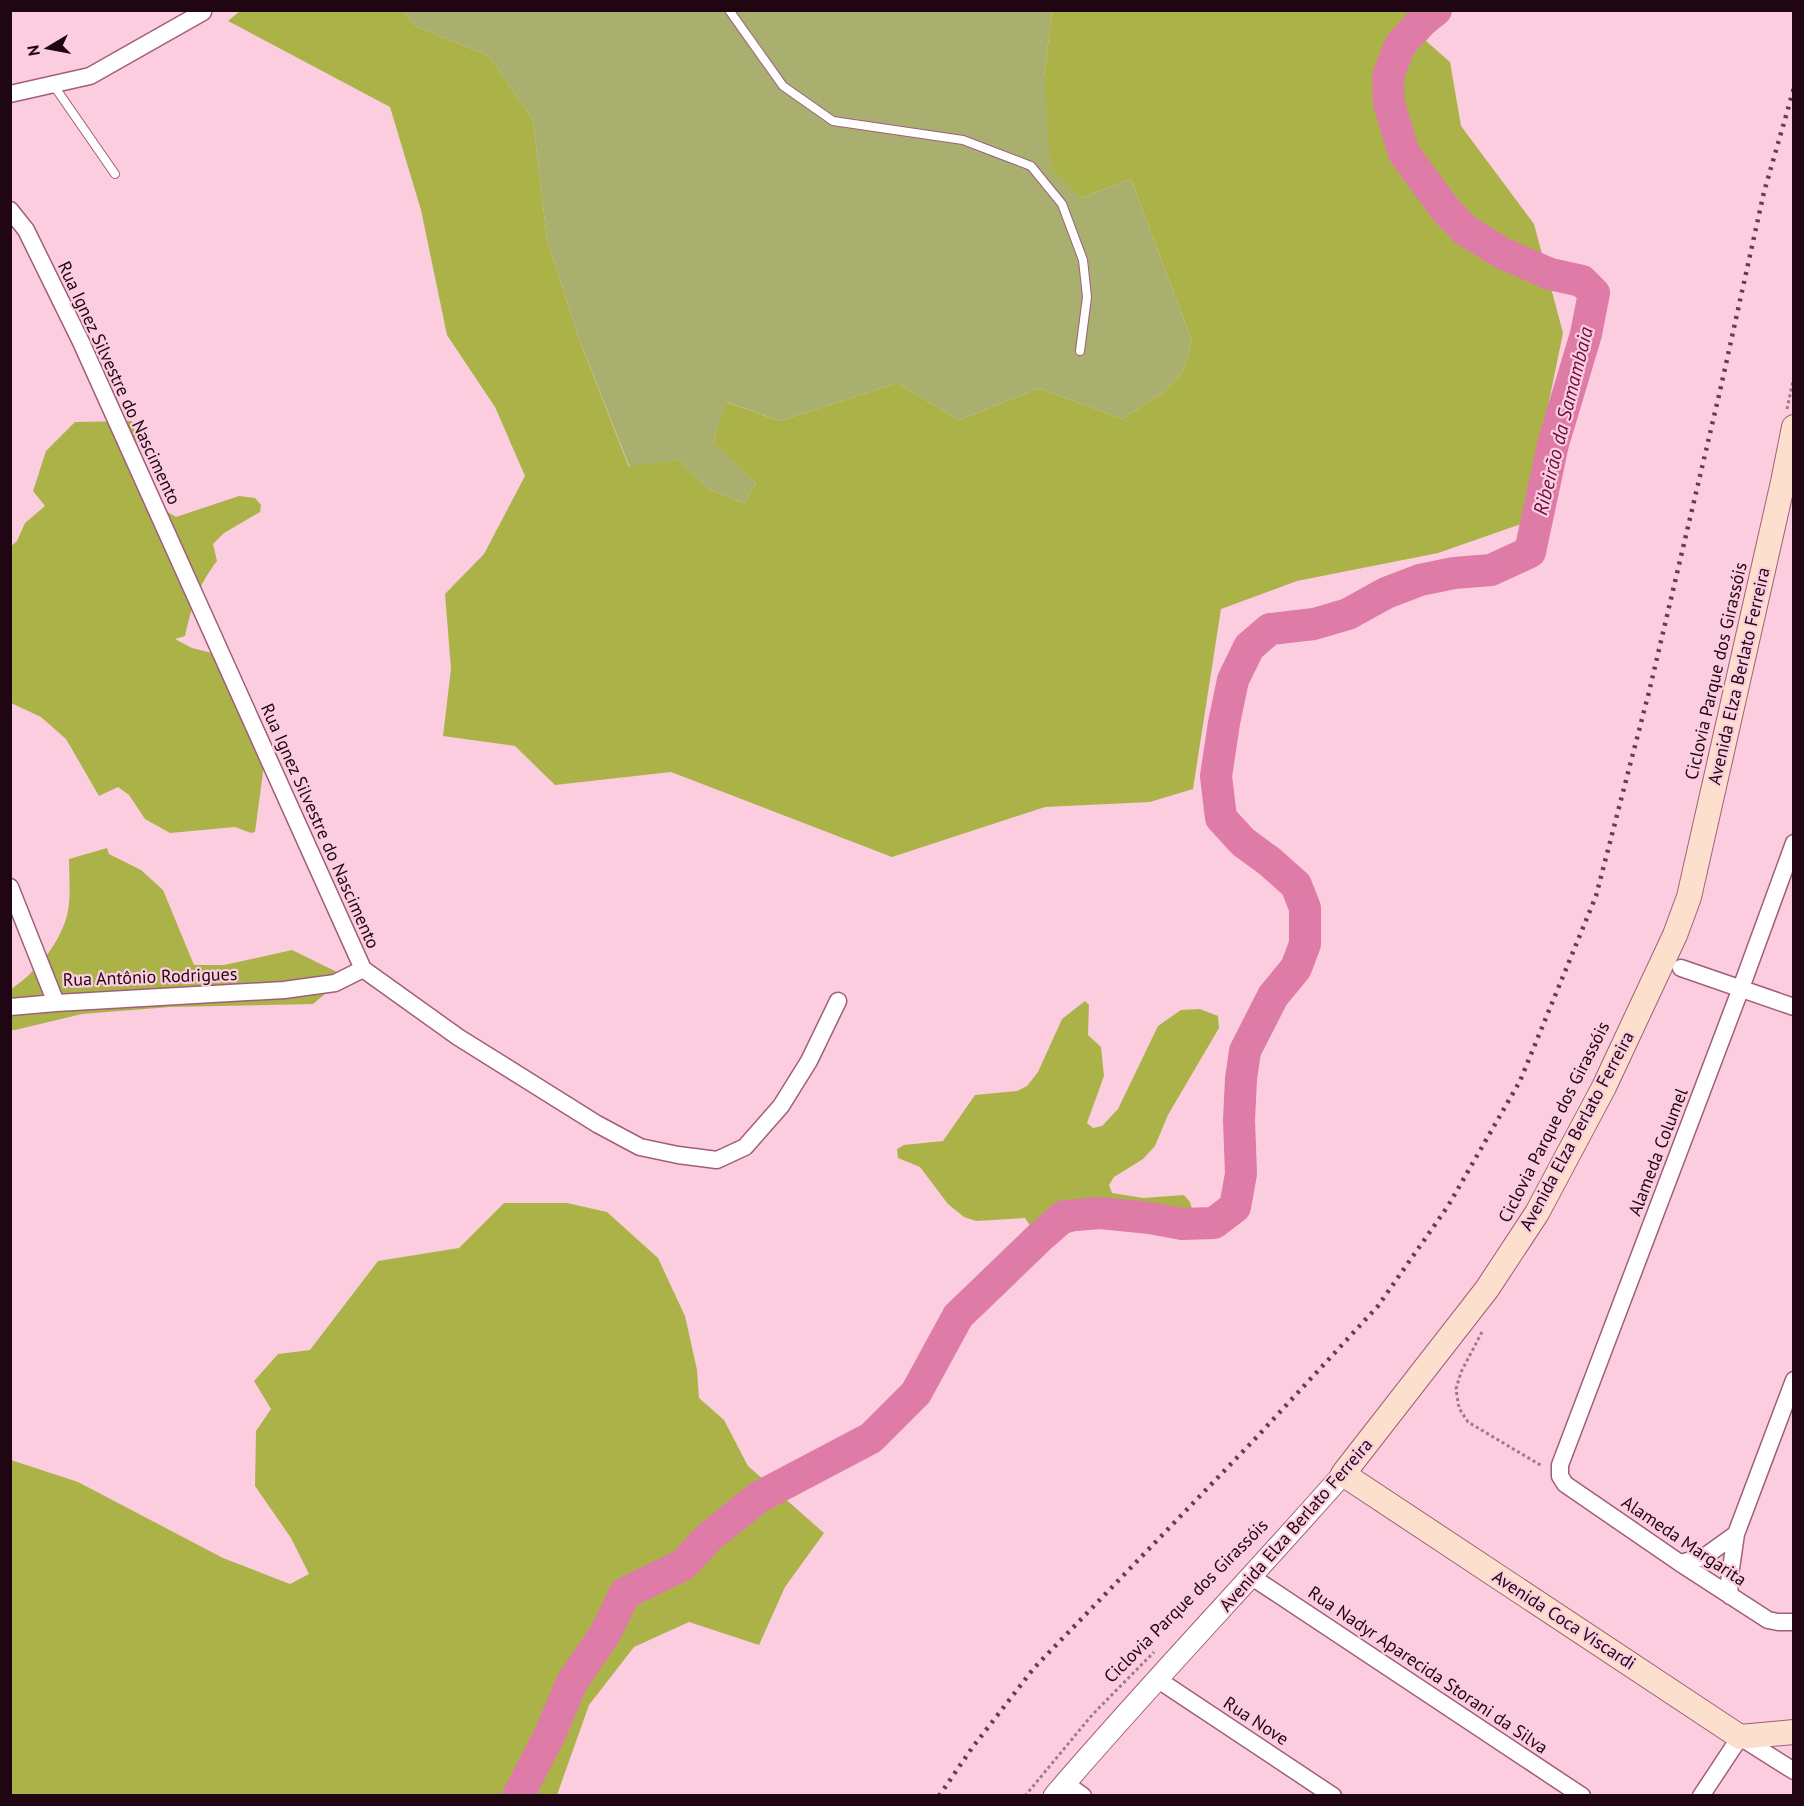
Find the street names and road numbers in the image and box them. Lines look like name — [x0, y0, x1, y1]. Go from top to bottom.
street label: Rua Ignez Silvestre do Nascimento — [53, 257, 186, 508]
street label: Ciclovia Parque dos Girassóis — [1679, 560, 1752, 782]
street label: Avenida Elza Berlato Ferreira — [1702, 565, 1775, 787]
street label: Rua Ignez Silvestre do Nascimento — [256, 700, 385, 952]
street label: Rua Antônio Rodrigues — [62, 962, 238, 991]
street label: Ciclovia Parque dos Girassóis — [1493, 1017, 1614, 1226]
street label: Avenida Elza Berlato Ferreira — [1514, 1027, 1639, 1234]
street label: Alameda Columel — [1623, 1084, 1693, 1219]
street label: Avenida Elza Berlato Ferreira — [1214, 1433, 1377, 1616]
street label: Alameda Margarita — [1617, 1490, 1751, 1591]
street label: Ciclovia Parque dos Girassóis — [1099, 1514, 1273, 1688]
street label: Avenida Coca Viscardi — [1488, 1565, 1640, 1675]
street label: Rua Nadyr Aparecida Storani da Silva — [1304, 1581, 1553, 1759]
street label: Rua Nove — [1219, 1691, 1293, 1750]

